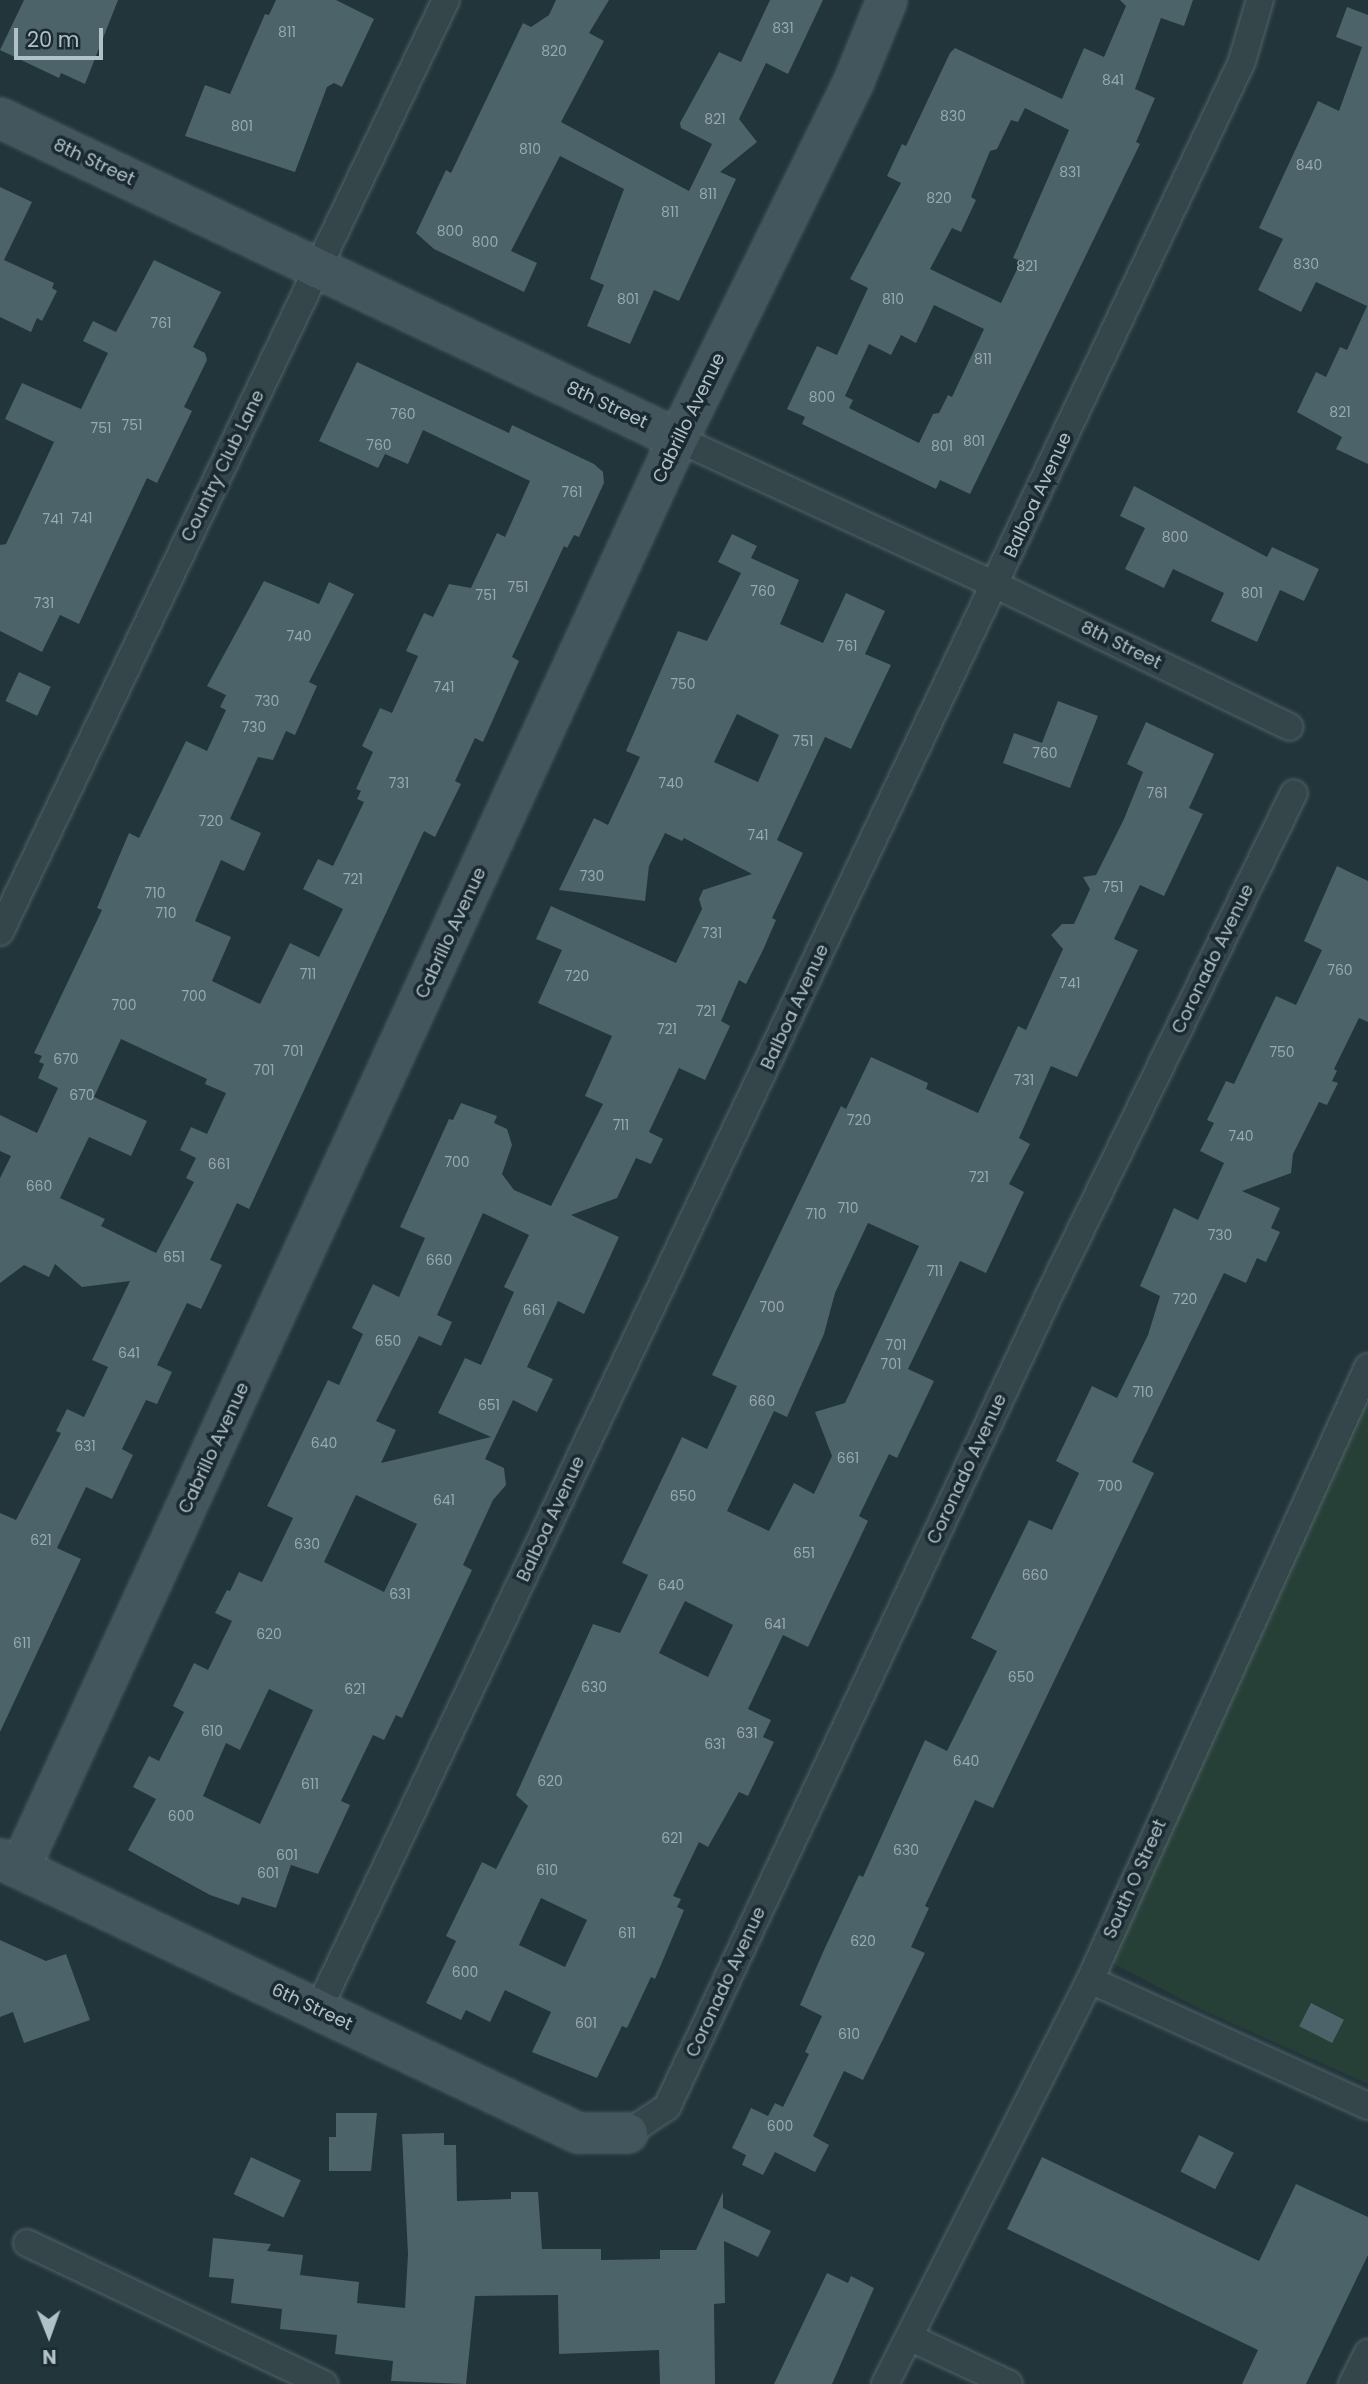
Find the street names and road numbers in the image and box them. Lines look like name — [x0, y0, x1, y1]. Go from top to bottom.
street label: 8th Street — [50, 134, 138, 190]
street label: Cabrillo Avenue — [648, 349, 730, 487]
street label: 8th Street — [563, 377, 651, 433]
street label: Country Club Lane — [177, 387, 269, 545]
street label: Balboa Avenue — [999, 429, 1077, 561]
street label: 8th Street — [1077, 616, 1165, 674]
street label: Cabrillo Avenue — [411, 864, 491, 1002]
street label: Coronado Avenue — [1167, 881, 1259, 1037]
street label: Balboa Avenue — [756, 941, 834, 1073]
street label: Cabrillo Avenue — [174, 1379, 254, 1517]
street label: Coronado Avenue — [923, 1390, 1011, 1548]
street label: Balboa Avenue — [512, 1453, 590, 1585]
street label: South O Street — [1099, 1816, 1171, 1942]
street label: Coronado Avenue — [682, 1903, 770, 2061]
street label: 6th Street — [268, 1979, 356, 2035]

